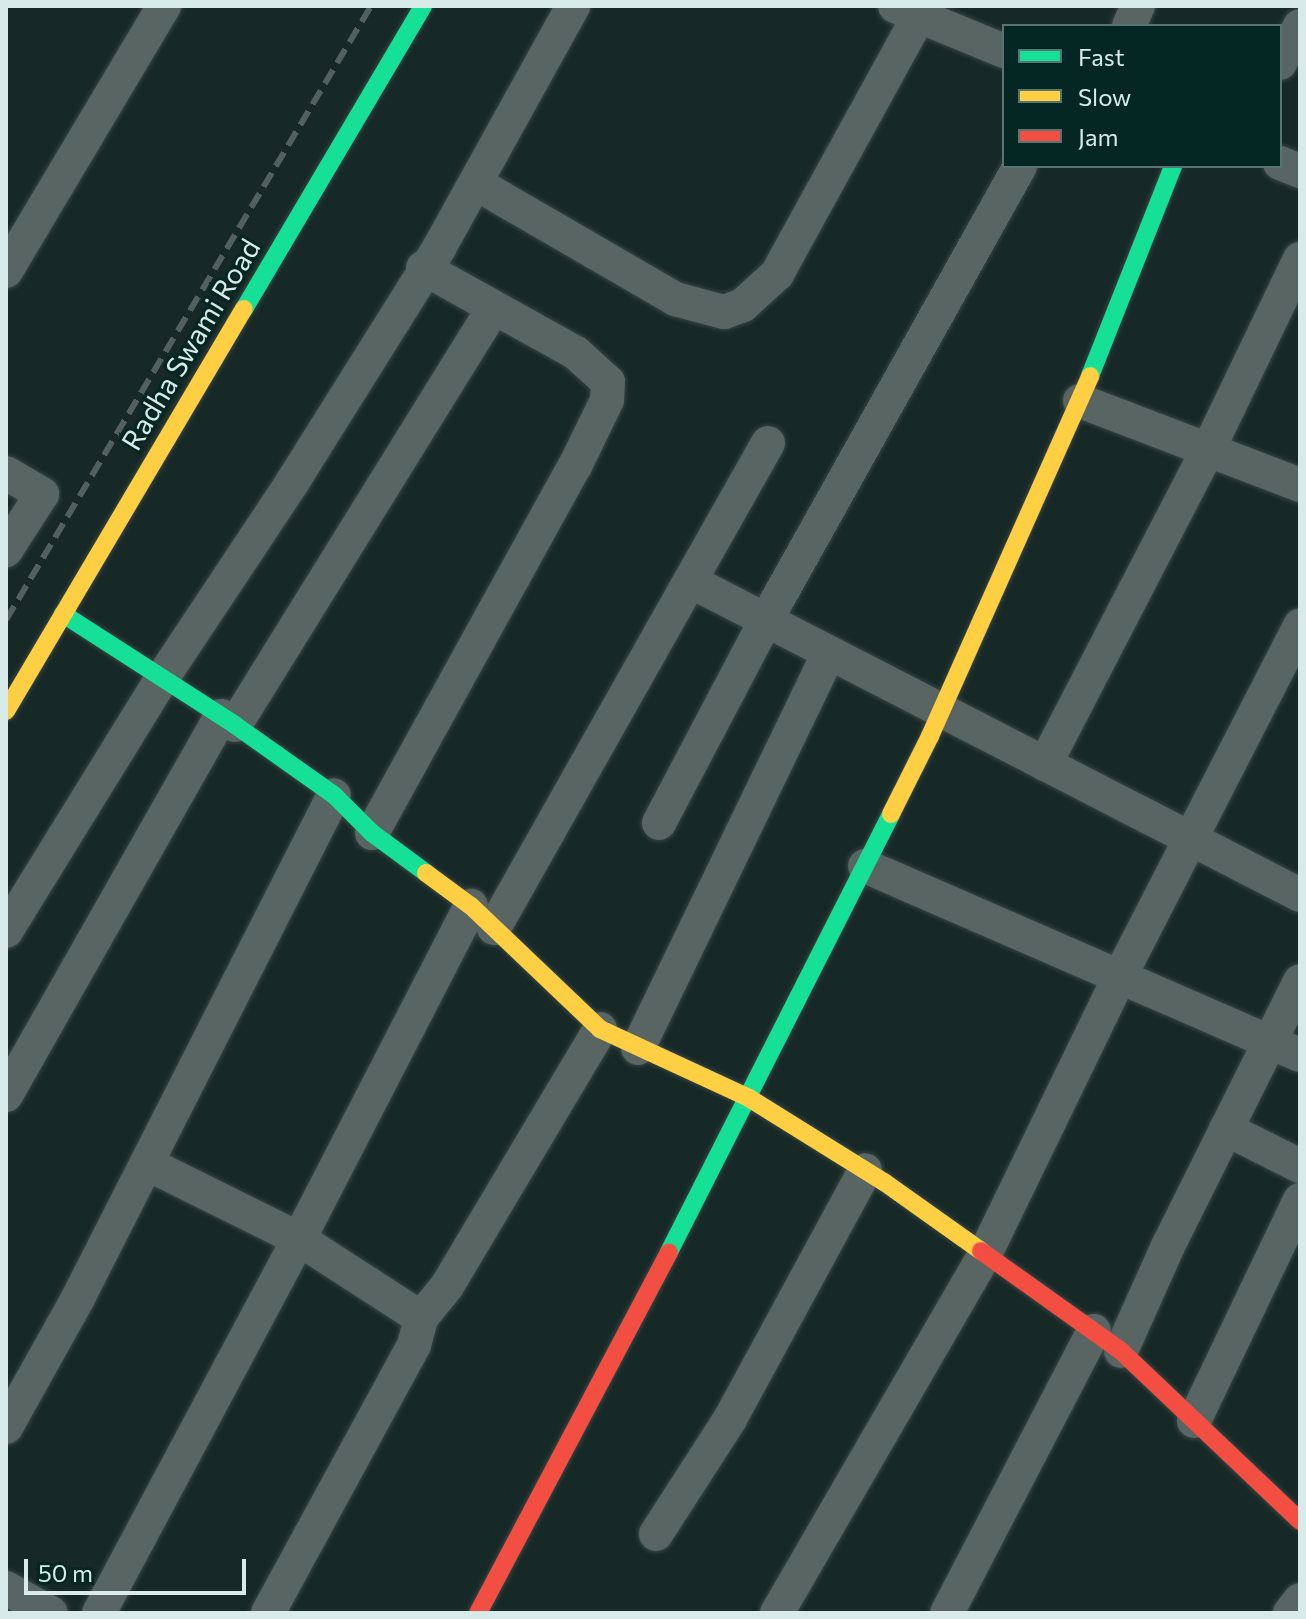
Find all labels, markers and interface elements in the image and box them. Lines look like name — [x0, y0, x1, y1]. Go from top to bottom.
legend — [1002, 24, 1282, 168]
text: Fast — [1078, 42, 1125, 71]
text: Slow — [1078, 82, 1131, 111]
text: Jam — [1078, 122, 1118, 151]
street label: Radha Swami Road — [114, 232, 266, 456]
scale bar — [28, 1543, 250, 1593]
text: 50 m — [38, 1558, 93, 1587]

